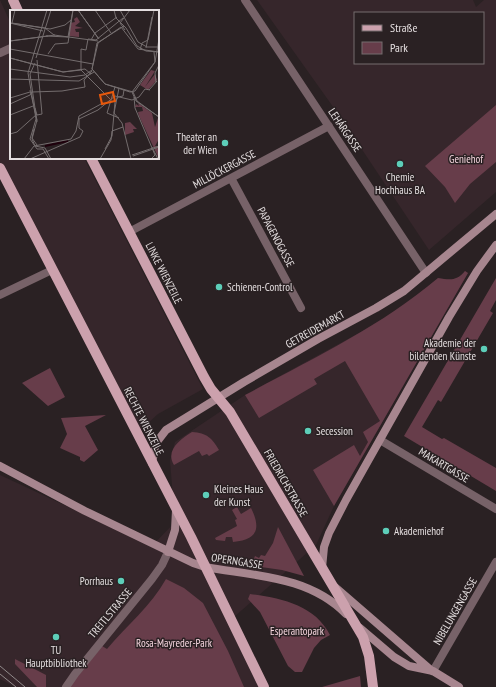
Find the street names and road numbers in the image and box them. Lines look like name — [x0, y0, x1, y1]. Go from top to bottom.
street label: LEHÁRGASSE — [325, 105, 365, 155]
street label: MILLÖCKERGASSE — [190, 146, 258, 191]
street label: PAPAGENOGASSE — [254, 205, 298, 270]
street label: LINKE WIENZEILE — [142, 240, 186, 306]
street label: GETREIDEMARKT — [283, 307, 347, 351]
street label: RECHTE WIENZEILE — [121, 385, 167, 458]
street label: MAKARTGASSE — [416, 444, 472, 486]
street label: FRIEDRICHSTRASSE — [261, 447, 311, 519]
street label: OPERNGASSE — [210, 550, 264, 572]
street label: NIBELUNGENGASSE — [430, 575, 480, 647]
street label: TREITLSTRASSE — [85, 585, 135, 641]

